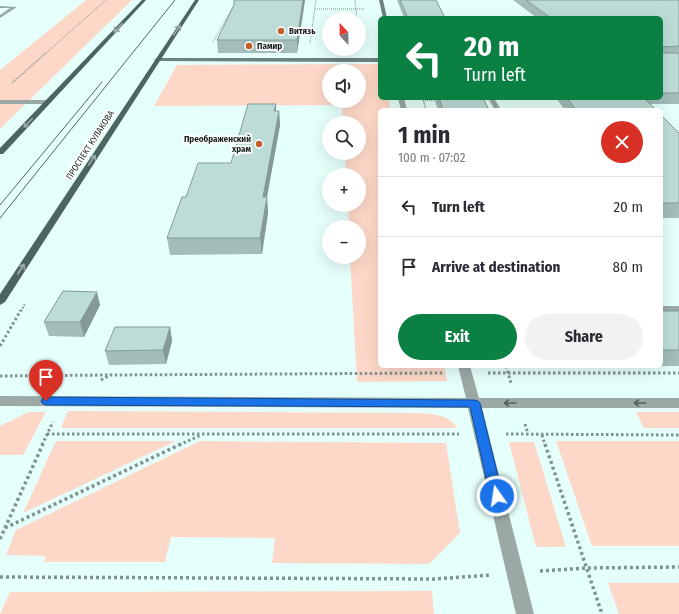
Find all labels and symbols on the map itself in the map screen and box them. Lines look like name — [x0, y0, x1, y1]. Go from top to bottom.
north arrow — [322, 12, 366, 56]
one-way arrow — [113, 23, 122, 33]
one-way arrow — [173, 25, 181, 36]
marker: Витязь — [276, 26, 286, 36]
place label: Витязь — [289, 26, 316, 36]
marker: Памир — [244, 41, 254, 51]
place label: Памир — [257, 41, 282, 51]
street label: ПРОСПЕКТ КУЛАКОВА — [64, 108, 116, 181]
one-way arrow — [23, 118, 33, 128]
place label: Преображенский храм — [184, 134, 251, 154]
marker: Преображенский храм — [254, 139, 264, 149]
one-way arrow — [88, 155, 96, 166]
one-way arrow — [17, 264, 25, 275]
pin — [29, 360, 63, 401]
one-way arrow — [504, 399, 517, 407]
one-way arrow — [634, 399, 647, 407]
position arrow — [476, 475, 518, 517]

